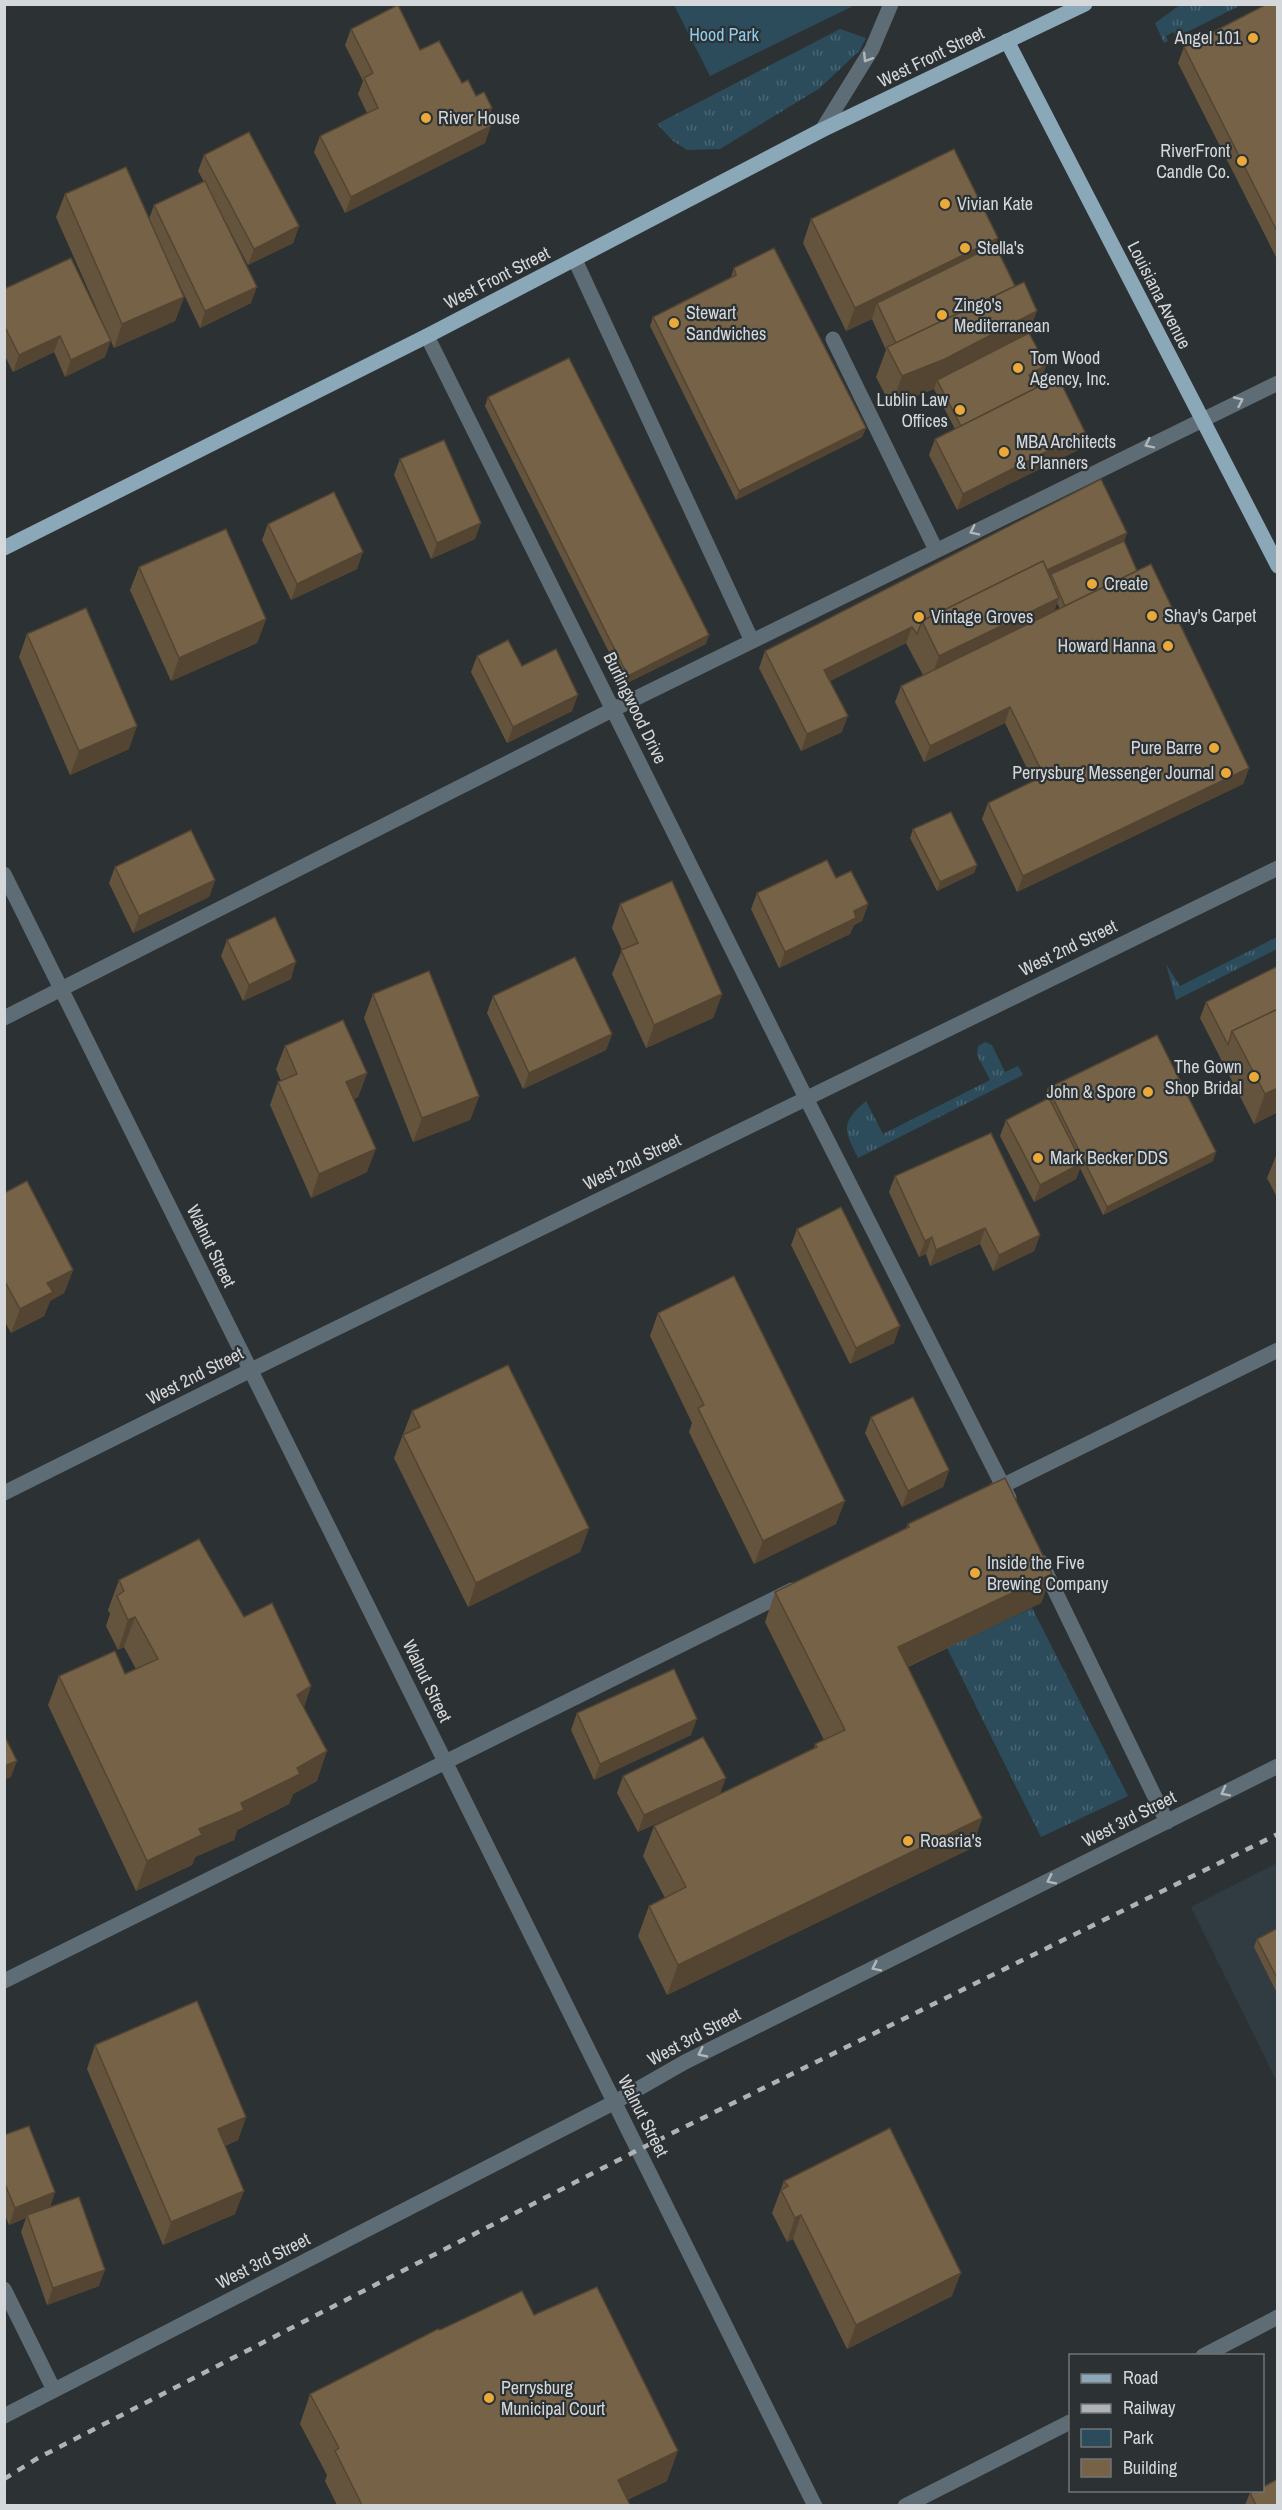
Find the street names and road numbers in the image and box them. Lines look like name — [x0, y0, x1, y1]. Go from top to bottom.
street label: West Front Street — [873, 20, 988, 93]
street label: Louisiana Avenue — [1122, 237, 1197, 353]
street label: West Front Street — [440, 240, 554, 315]
street label: Burlingwood Drive — [598, 648, 673, 768]
street label: West 2nd Street — [1015, 913, 1121, 982]
street label: West 2nd Street — [579, 1127, 685, 1196]
street label: Walnut Street — [181, 1200, 242, 1291]
street label: West 2nd Street — [142, 1340, 247, 1411]
street label: Walnut Street — [397, 1635, 458, 1726]
street label: West 3rd Street — [1078, 1784, 1180, 1853]
street label: West 3rd Street — [643, 2002, 745, 2072]
street label: Walnut Street — [612, 2070, 675, 2161]
street label: West 3rd Street — [212, 2226, 314, 2295]

